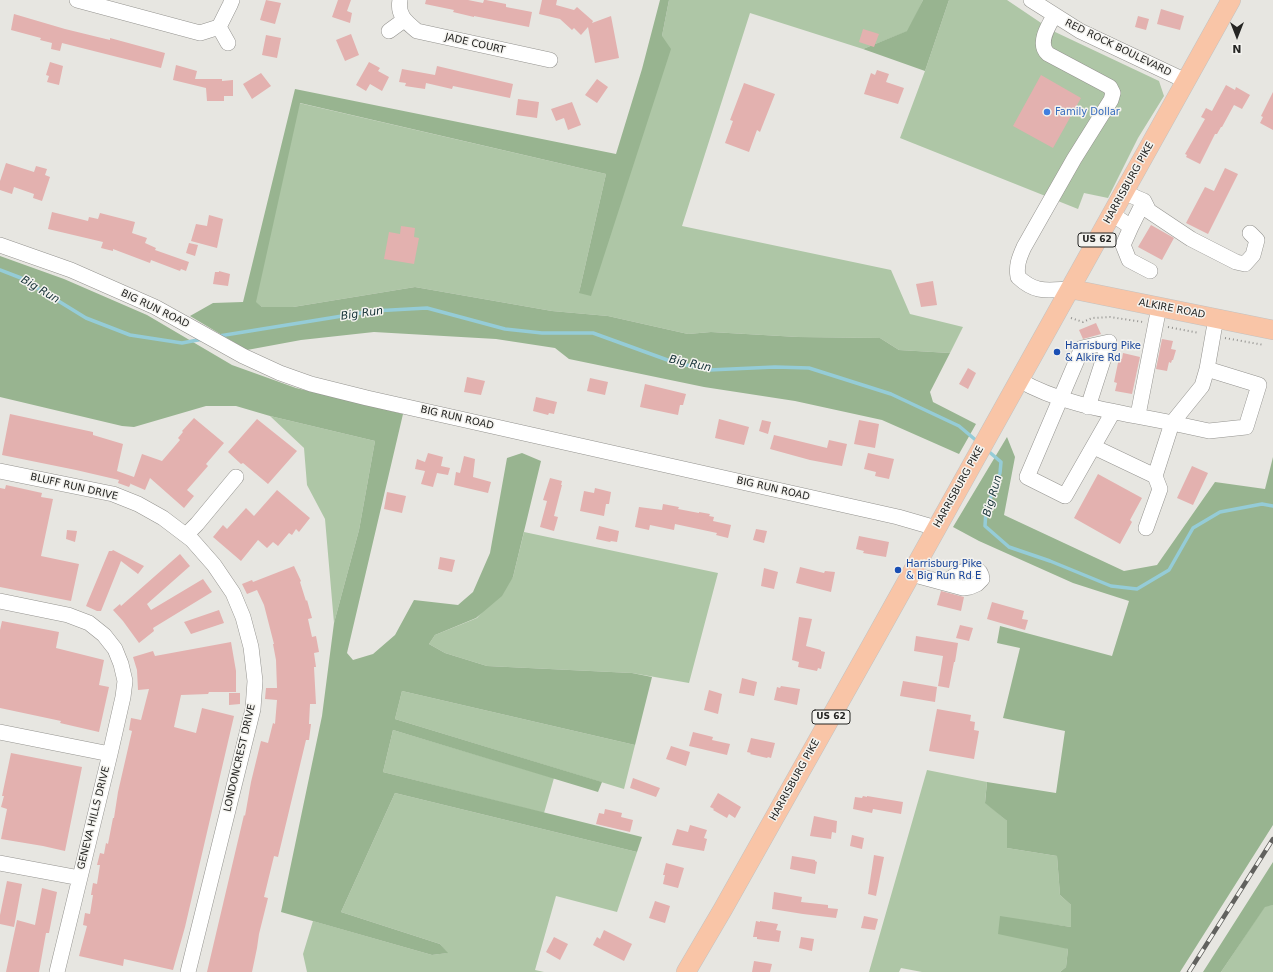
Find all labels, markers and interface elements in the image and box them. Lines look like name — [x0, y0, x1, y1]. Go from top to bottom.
north arrow — [1217, 16, 1257, 56]
street label: RED ROCK BOULEVARD — [1063, 17, 1173, 79]
street label: JADE COURT — [444, 31, 506, 57]
text: N — [1232, 42, 1242, 55]
place label: Family Dollar — [1055, 106, 1120, 118]
marker: Family Dollar — [1042, 107, 1052, 117]
street label: HARRISBURG PIKE — [1102, 140, 1156, 226]
road number: US 62 — [1078, 233, 1116, 247]
water label: Big Run — [18, 273, 62, 307]
street label: BIG RUN ROAD — [119, 287, 191, 331]
street label: ALKIRE ROAD — [1138, 297, 1206, 321]
water label: Big Run — [340, 304, 384, 324]
place label: Harrisburg Pike & Alkire Rd — [1065, 340, 1141, 364]
marker: Harrisburg Pike & Alkire Rd — [1052, 347, 1062, 357]
water label: Big Run — [668, 353, 712, 375]
street label: BIG RUN ROAD — [419, 404, 495, 432]
street label: HARRISBURG PIKE — [932, 444, 986, 530]
street label: BLUFF RUN DRIVE — [29, 471, 119, 503]
water label: Big Run — [981, 474, 1005, 518]
street label: BIG RUN ROAD — [735, 475, 811, 503]
place label: Harrisburg Pike & Big Run Rd E — [906, 558, 982, 582]
marker: Harrisburg Pike & Big Run Rd E — [893, 565, 903, 575]
street label: LONDONCREST DRIVE — [222, 703, 258, 813]
road number: US 62 — [812, 710, 850, 724]
street label: HARRISBURG PIKE — [768, 737, 822, 823]
street label: GENEVA HILLS DRIVE — [75, 765, 113, 871]

